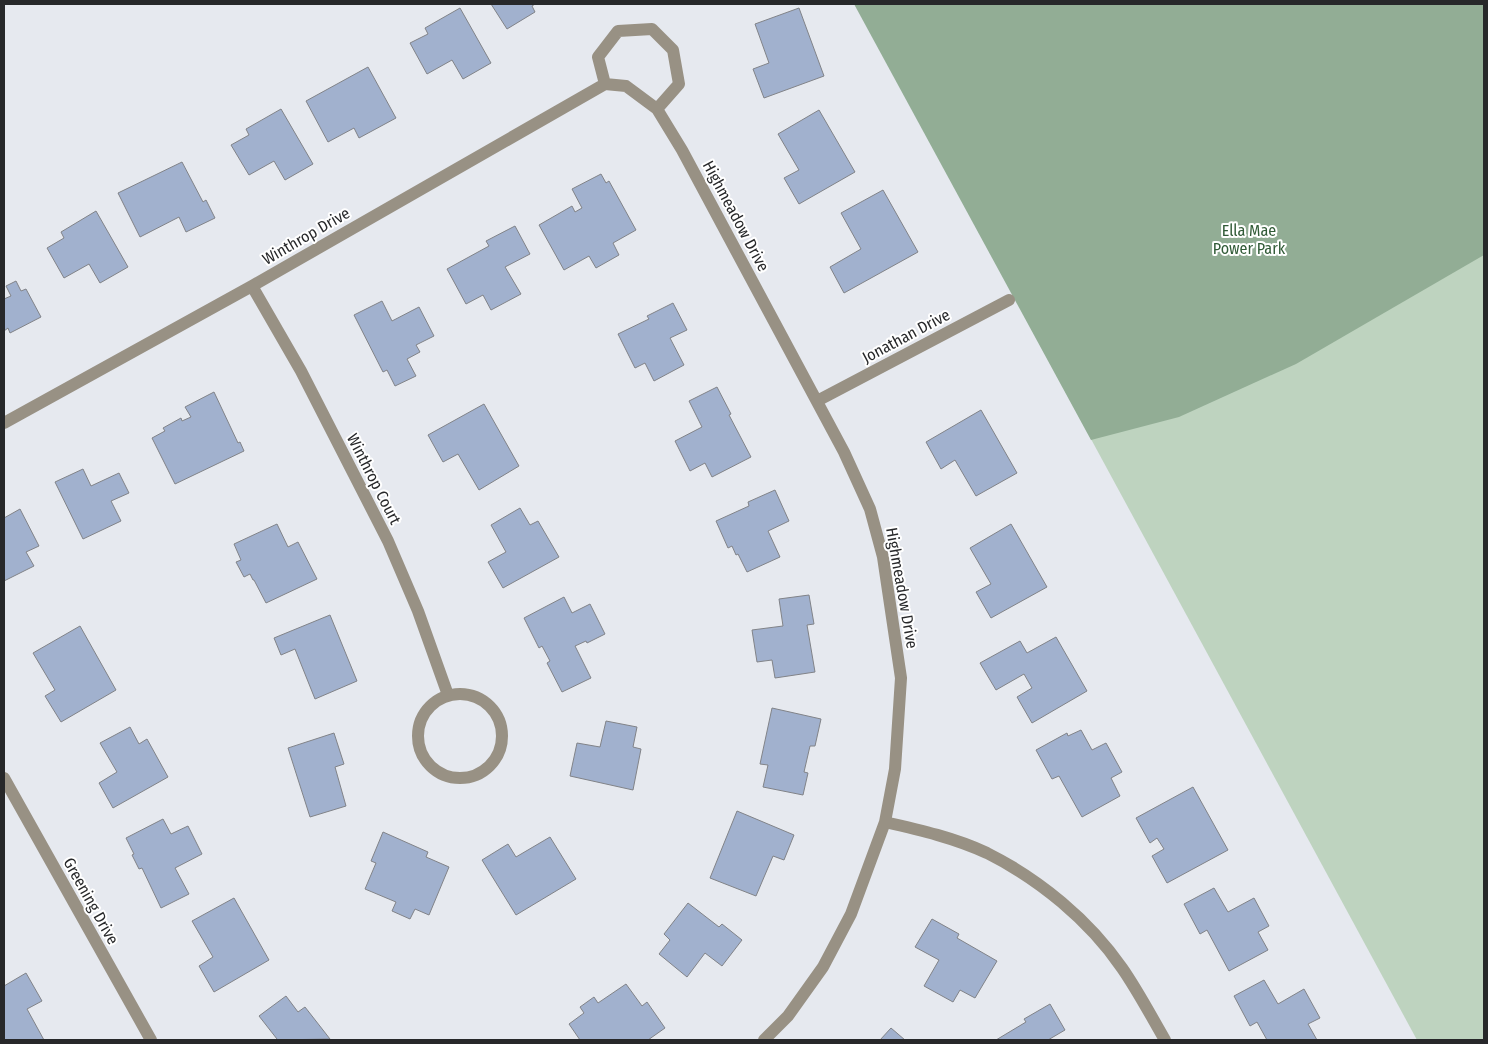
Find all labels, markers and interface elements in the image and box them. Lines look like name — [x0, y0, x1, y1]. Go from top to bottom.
street label: Highmeadow Drive — [699, 157, 773, 275]
street label: Winthrop Drive — [259, 203, 353, 269]
park label: Ella Mae Power Park — [1213, 221, 1286, 258]
street label: Jonathan Drive — [859, 305, 953, 367]
street label: Winthrop Court — [343, 430, 405, 528]
street label: Highmeadow Drive — [882, 526, 922, 650]
street label: Greening Drive — [59, 854, 123, 948]

